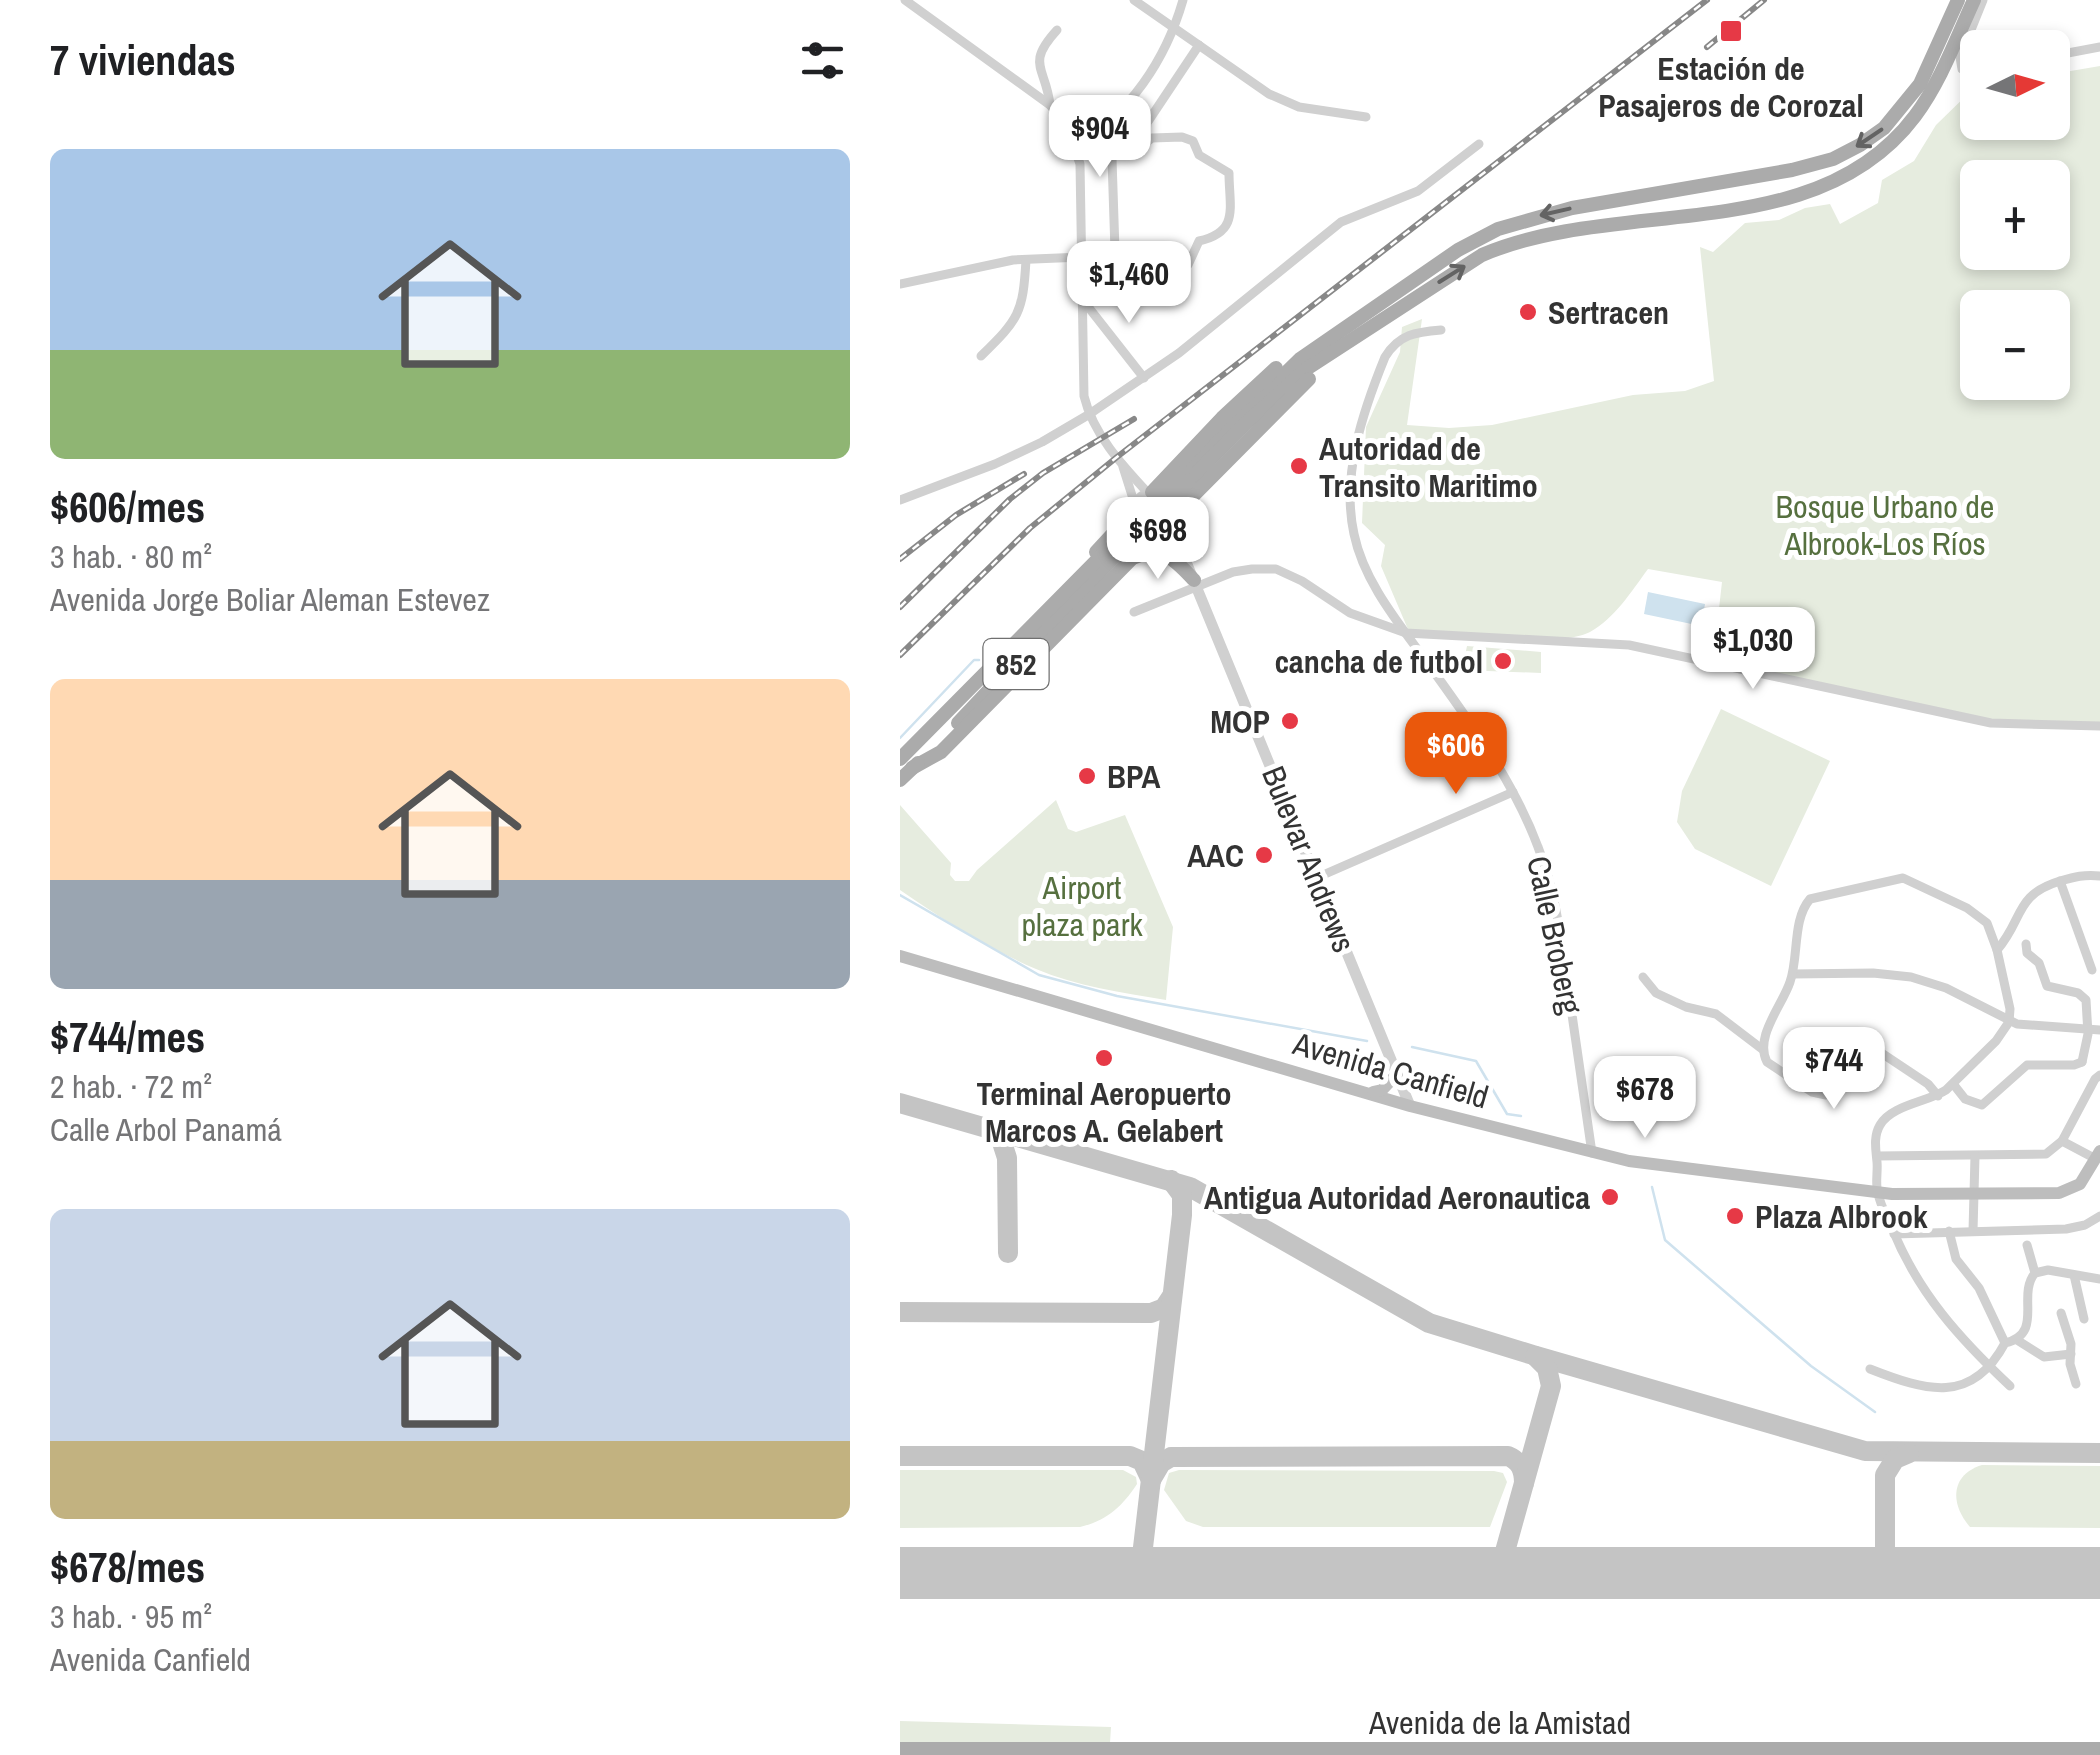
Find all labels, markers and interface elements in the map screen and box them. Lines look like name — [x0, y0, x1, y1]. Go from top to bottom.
marker: Estación de Pasajeros de Corozal — [1718, 18, 1744, 44]
north arrow — [1960, 30, 2070, 140]
map controls — [1960, 30, 2070, 400]
text: 7 viviendas — [50, 32, 236, 88]
icon: filters — [795, 33, 850, 88]
place label: Estación de Pasajeros de Corozal — [1598, 47, 1864, 127]
pin: $904 — [1041, 95, 1159, 180]
text: $904 — [1071, 106, 1129, 149]
one-way arrow — [1855, 127, 1883, 148]
button: + — [1960, 160, 2070, 270]
one-way arrow — [1540, 204, 1572, 222]
icon: home — [360, 214, 540, 394]
pin: $1,460 — [1048, 241, 1210, 326]
text: $1,460 — [1089, 252, 1169, 295]
one-way arrow — [1437, 263, 1466, 284]
button: − — [1960, 290, 2070, 400]
place label: Sertracen — [1548, 291, 1669, 334]
marker: Sertracen — [1517, 301, 1539, 323]
place label: Autoridad de Transito Maritimo — [1319, 427, 1538, 507]
marker: Autoridad de Transito Maritimo — [1288, 455, 1310, 477]
text: $606/mes — [50, 479, 205, 535]
park label: Bosque Urbano de Albrook-Los Ríos — [1776, 485, 1994, 565]
pin: $698 — [1099, 497, 1217, 582]
text: $698 — [1129, 508, 1187, 551]
text: 3 hab. · 80 m² — [50, 535, 212, 578]
text: Avenida Jorge Boliar Aleman Estevez — [50, 578, 490, 621]
pin: $1,030 — [1672, 607, 1834, 692]
text: $1,030 — [1713, 618, 1793, 661]
road number: 852 — [984, 639, 1048, 689]
place label: cancha de futbol — [1274, 640, 1483, 683]
marker: cancha de futbol — [1492, 650, 1514, 672]
place label: MOP — [1210, 700, 1270, 743]
marker: MOP — [1279, 710, 1301, 732]
pin: $606 — [1397, 712, 1515, 797]
text: $606 — [1427, 723, 1485, 766]
icon: home — [360, 744, 540, 924]
place label: BPA — [1107, 755, 1161, 798]
street label: Bulevar Andrews — [1252, 760, 1366, 958]
marker: BPA — [1076, 765, 1098, 787]
place label: AAC — [1187, 834, 1244, 877]
marker: AAC — [1253, 844, 1275, 866]
street label: Calle Broberg — [1517, 852, 1593, 1018]
park label: Airport plaza park — [1021, 866, 1143, 946]
text: $744/mes — [50, 1009, 205, 1065]
street label: Avenida Canfield — [1288, 1021, 1493, 1118]
pin: $744 — [1775, 1027, 1893, 1112]
text: $744 — [1805, 1038, 1863, 1081]
marker: Terminal Aeropuerto Marcos A. Gelabert — [1093, 1047, 1115, 1069]
pin: $678 — [1586, 1056, 1704, 1141]
text: 2 hab. · 72 m² — [50, 1065, 212, 1108]
text: $678 — [1616, 1067, 1674, 1110]
place label: Terminal Aeropuerto Marcos A. Gelabert — [976, 1072, 1232, 1152]
text: Calle Arbol Panamá — [50, 1108, 282, 1151]
place label: Antigua Autoridad Aeronautica — [1204, 1176, 1590, 1219]
marker: Antigua Autoridad Aeronautica — [1599, 1186, 1621, 1208]
place label: Plaza Albrook — [1755, 1195, 1928, 1238]
marker: Plaza Albrook — [1724, 1205, 1746, 1227]
icon: home — [360, 1274, 540, 1454]
text: $678/mes — [50, 1539, 205, 1595]
text: 3 hab. · 95 m² — [50, 1595, 212, 1638]
text: Avenida Canfield — [50, 1638, 251, 1681]
street label: Avenida de la Amistad — [1368, 1701, 1631, 1744]

